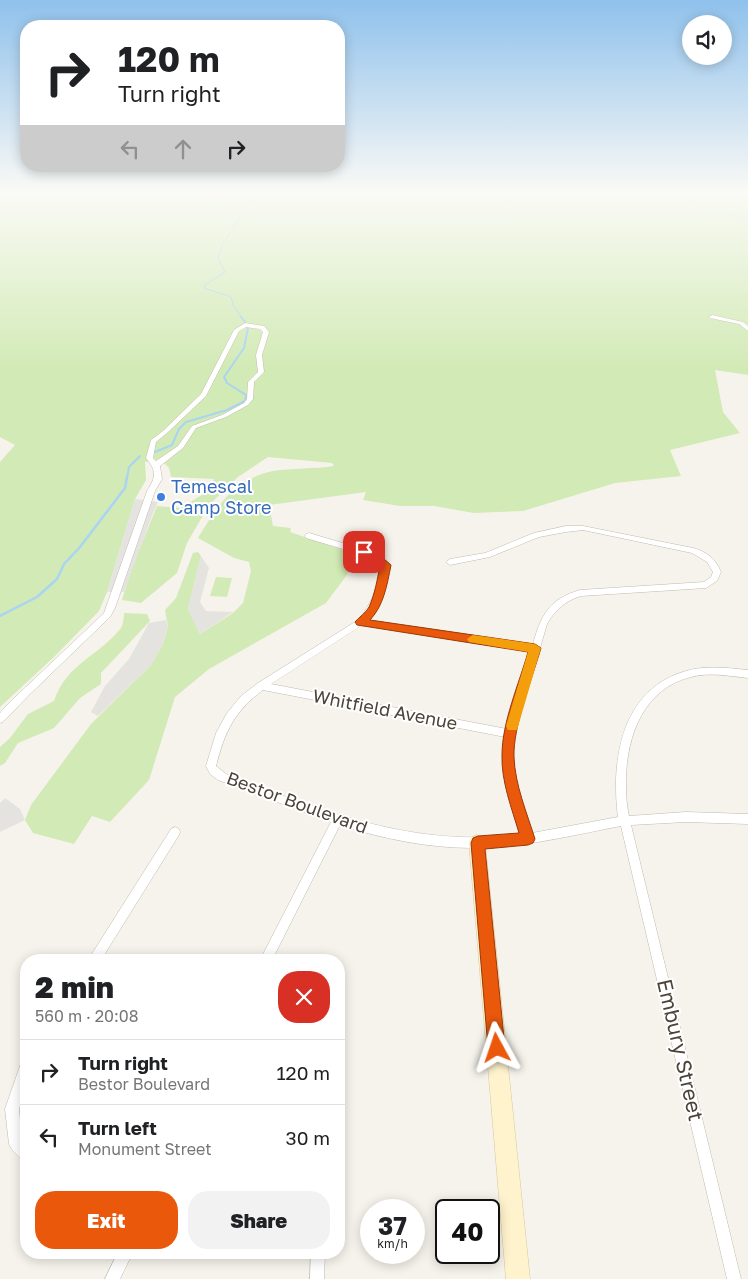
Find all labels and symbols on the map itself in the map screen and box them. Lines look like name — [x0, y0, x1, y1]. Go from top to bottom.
place label: Temescal Camp Store — [171, 475, 271, 518]
marker: Temescal Camp Store — [155, 491, 167, 503]
pin — [343, 531, 385, 573]
street label: Whitfield Avenue — [311, 684, 459, 734]
street label: Bestor Boulevard — [224, 766, 371, 838]
street label: Embury Street — [652, 976, 710, 1123]
position arrow — [470, 1021, 522, 1073]
speed limit sign: 40 — [435, 1199, 500, 1264]

